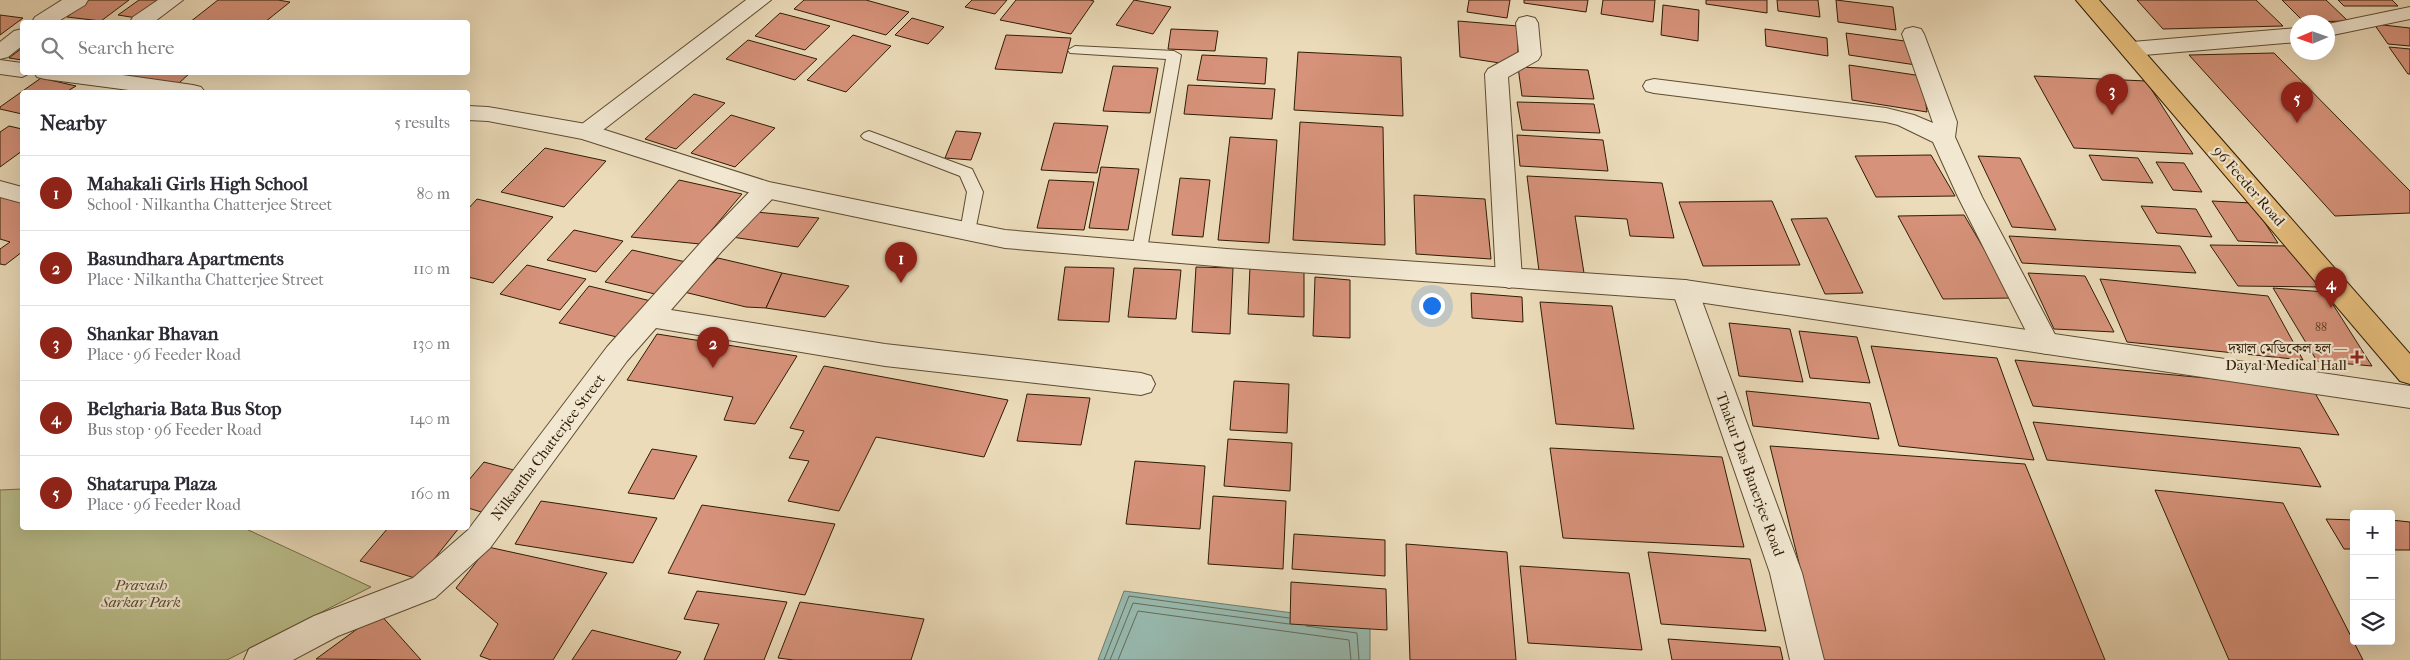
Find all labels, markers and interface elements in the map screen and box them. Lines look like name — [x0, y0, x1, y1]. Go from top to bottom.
north arrow — [2290, 15, 2335, 60]
search box — [20, 20, 470, 75]
icon: search — [38, 34, 66, 62]
text: Search here — [78, 37, 174, 59]
pin: 3 — [2096, 74, 2128, 115]
pin: 5 — [2281, 82, 2313, 123]
text: Nearby — [40, 111, 106, 135]
text: 5 results — [394, 113, 450, 132]
street label: 96 Feeder Road — [2209, 142, 2289, 230]
text: Mahakali Girls High School — [87, 173, 308, 195]
text: 1 — [53, 184, 59, 203]
text: 80 m — [416, 184, 450, 203]
text: School · Nilkantha Chatterjee Street — [87, 195, 332, 214]
pin: 1 — [885, 242, 917, 283]
text: Basundhara Apartments — [87, 248, 284, 270]
text: 2 — [52, 259, 60, 278]
text: 110 m — [413, 259, 450, 278]
pin: 4 — [2315, 267, 2347, 308]
text: Place · Nilkantha Chatterjee Street — [87, 270, 324, 289]
your location — [1419, 293, 1445, 319]
house number: 88 — [2315, 320, 2327, 334]
text: Shankar Bhavan — [87, 323, 219, 345]
pin: 2 — [697, 327, 729, 368]
text: 3 — [53, 334, 59, 353]
text: 130 m — [412, 334, 450, 353]
place label: দয়াল মেডিকেল হল — Dayal Medical Hall — [2225, 339, 2347, 374]
text: Place · 96 Feeder Road — [87, 345, 241, 364]
marker: দয়াল মেডিকেল হল — Dayal Medical Hall — [2351, 351, 2363, 363]
street label: Nilkantha Chatterjee Street — [487, 370, 609, 524]
street label: Thakur Das Banerjee Road — [1712, 389, 1788, 559]
text: Belgharia Bata Bus Stop — [87, 398, 282, 420]
text: 4 — [51, 409, 61, 428]
text: 140 m — [409, 409, 450, 428]
text: Bus stop · 96 Feeder Road — [87, 420, 262, 439]
text: Shatarupa Plaza — [87, 473, 217, 495]
text: 5 — [53, 484, 59, 503]
text: 160 m — [410, 484, 450, 503]
text: Place · 96 Feeder Road — [87, 495, 241, 514]
map controls — [2350, 510, 2395, 645]
button: + — [2350, 510, 2395, 555]
button: − — [2350, 555, 2395, 600]
park label: Pravash Sarkar Park — [100, 576, 181, 611]
button: layers — [2350, 600, 2395, 645]

